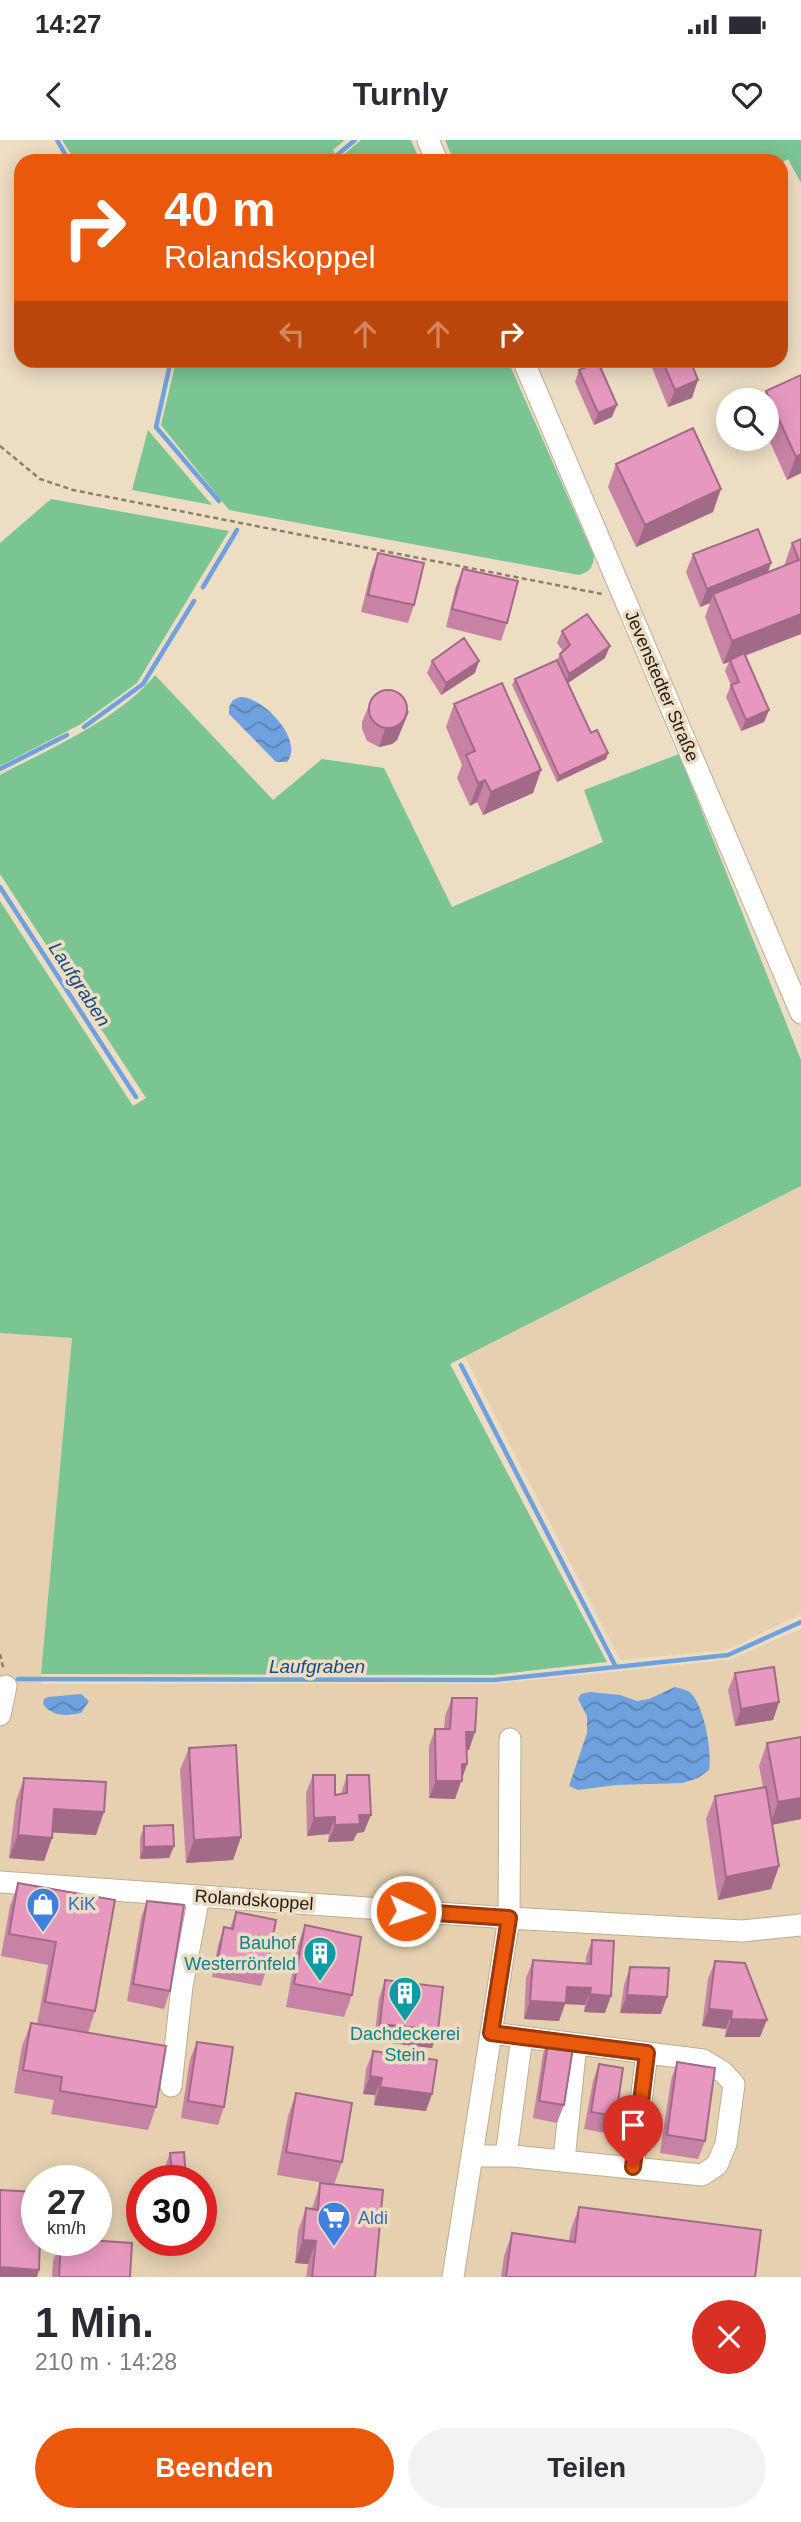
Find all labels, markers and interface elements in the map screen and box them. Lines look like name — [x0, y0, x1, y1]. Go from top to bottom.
text: 14:27 — [35, 9, 102, 39]
icon: back — [35, 76, 73, 114]
text: Turnly — [353, 76, 448, 112]
icon: heart — [728, 76, 766, 114]
icon: right — [49, 182, 140, 273]
text: 40 m — [164, 182, 276, 236]
text: Rolandskoppel — [164, 239, 376, 275]
icon: left — [273, 315, 311, 353]
icon: ahead — [346, 315, 384, 353]
icon: ahead — [419, 315, 457, 353]
icon: right — [492, 315, 530, 353]
map controls — [716, 388, 779, 451]
button: search — [716, 388, 779, 451]
street label: Jevenstedter Straße — [621, 607, 703, 765]
water label: Laufgraben — [45, 938, 115, 1030]
water label: Laufgraben — [269, 1656, 365, 1677]
position arrow — [369, 1874, 443, 1948]
shop icon: KiK — [24, 1885, 62, 1934]
street label: Rolandskoppel — [194, 1886, 314, 1914]
place label: KiK — [68, 1894, 96, 1914]
place label: Bauhof Westerrönfeld — [184, 1933, 297, 1974]
building icon: Bauhof Westerrönfeld — [301, 1934, 339, 1983]
building icon: Dachdeckerei Stein — [386, 1974, 424, 2023]
place label: Dachdeckerei Stein — [350, 2024, 460, 2065]
pin — [603, 2095, 663, 2167]
icon: arrive — [614, 2106, 652, 2144]
speed limit sign: 30 — [126, 2165, 217, 2256]
text: 27 — [47, 2182, 86, 2221]
supermarket icon: Aldi — [315, 2199, 353, 2248]
place label: Aldi — [358, 2208, 388, 2228]
text: km/h — [47, 2218, 86, 2238]
text: 1 Min. — [35, 2299, 154, 2346]
button: close — [692, 2300, 766, 2374]
text: 210 m · 14:28 — [35, 2349, 177, 2375]
button: Beenden — [35, 2428, 394, 2508]
button: Teilen — [408, 2428, 766, 2508]

